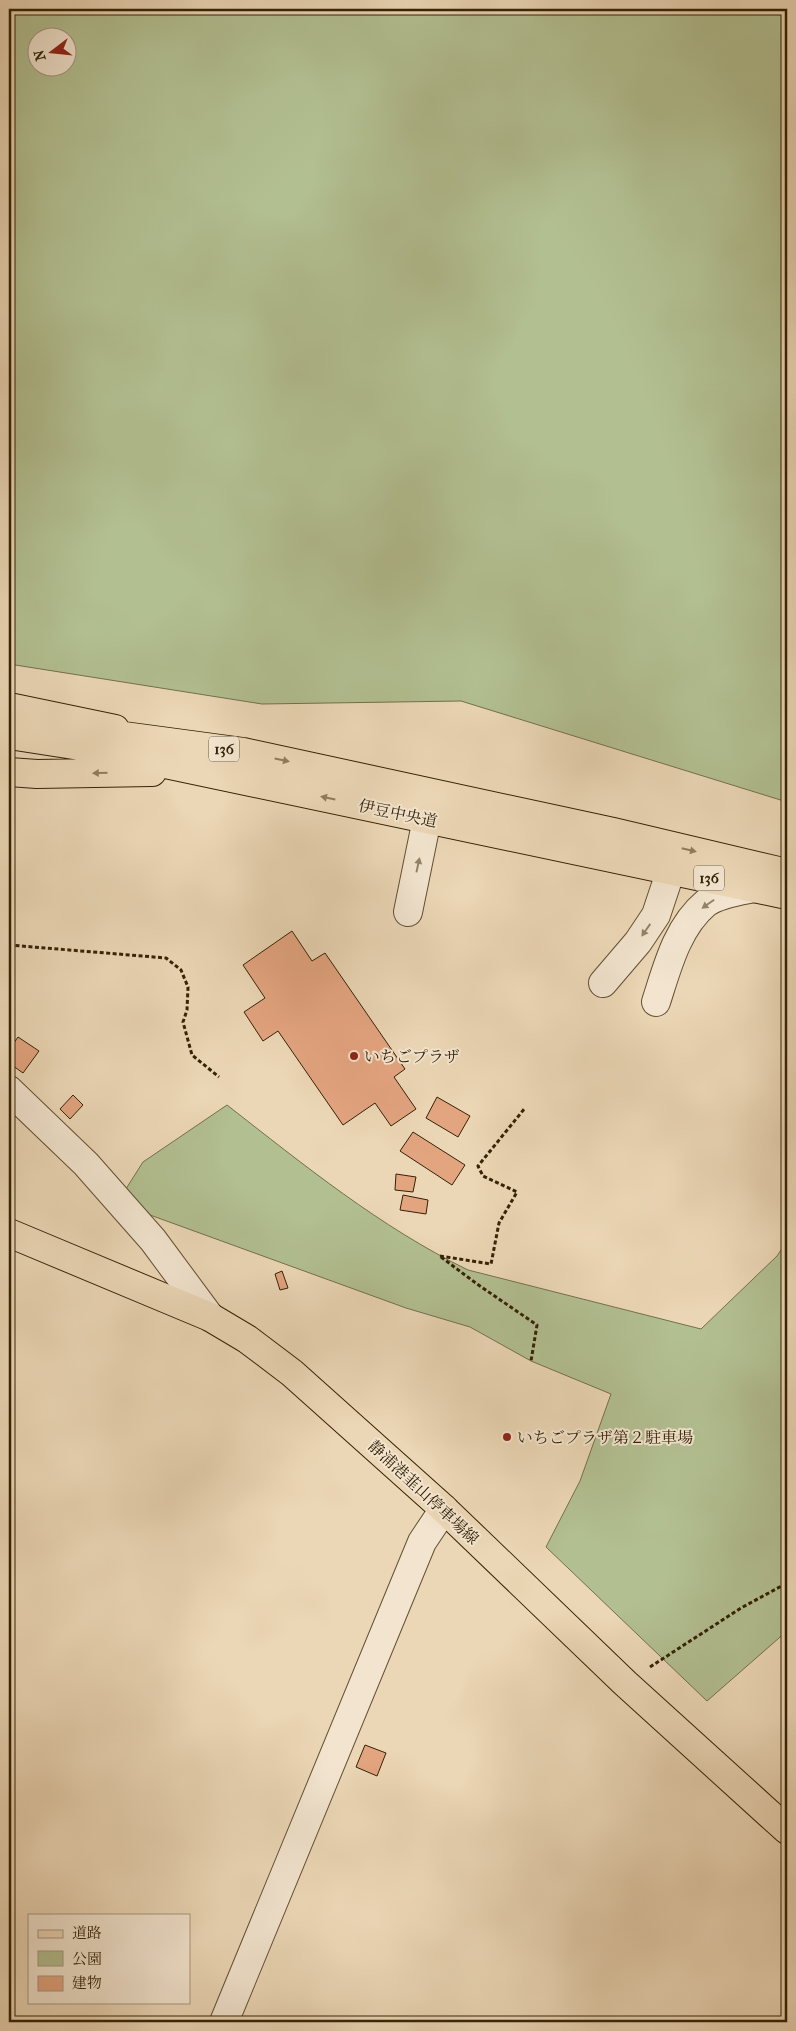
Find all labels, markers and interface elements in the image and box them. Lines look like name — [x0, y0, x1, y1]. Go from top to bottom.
north arrow — [28, 28, 78, 78]
text: N — [30, 48, 50, 63]
road number: 136 — [209, 736, 239, 762]
one-way arrow — [274, 756, 289, 764]
one-way arrow — [92, 769, 108, 777]
one-way arrow — [321, 794, 336, 802]
street label: 伊豆中央道 — [357, 796, 439, 831]
one-way arrow — [682, 846, 697, 854]
one-way arrow — [414, 857, 422, 873]
road number: 136 — [694, 866, 724, 890]
one-way arrow — [701, 899, 715, 909]
one-way arrow — [641, 923, 651, 937]
place label: いちごプラザ — [364, 1047, 460, 1066]
marker: いちごプラザ — [348, 1050, 360, 1062]
place label: いちごプラザ第２駐車場 — [517, 1428, 693, 1447]
marker: いちごプラザ第２駐車場 — [501, 1431, 513, 1443]
street label: 静浦港韮山停車場線 — [365, 1436, 483, 1548]
legend — [28, 1914, 190, 2004]
text: 道路 — [72, 1924, 102, 1942]
text: 公園 — [72, 1950, 102, 1968]
text: 建物 — [72, 1974, 102, 1992]

